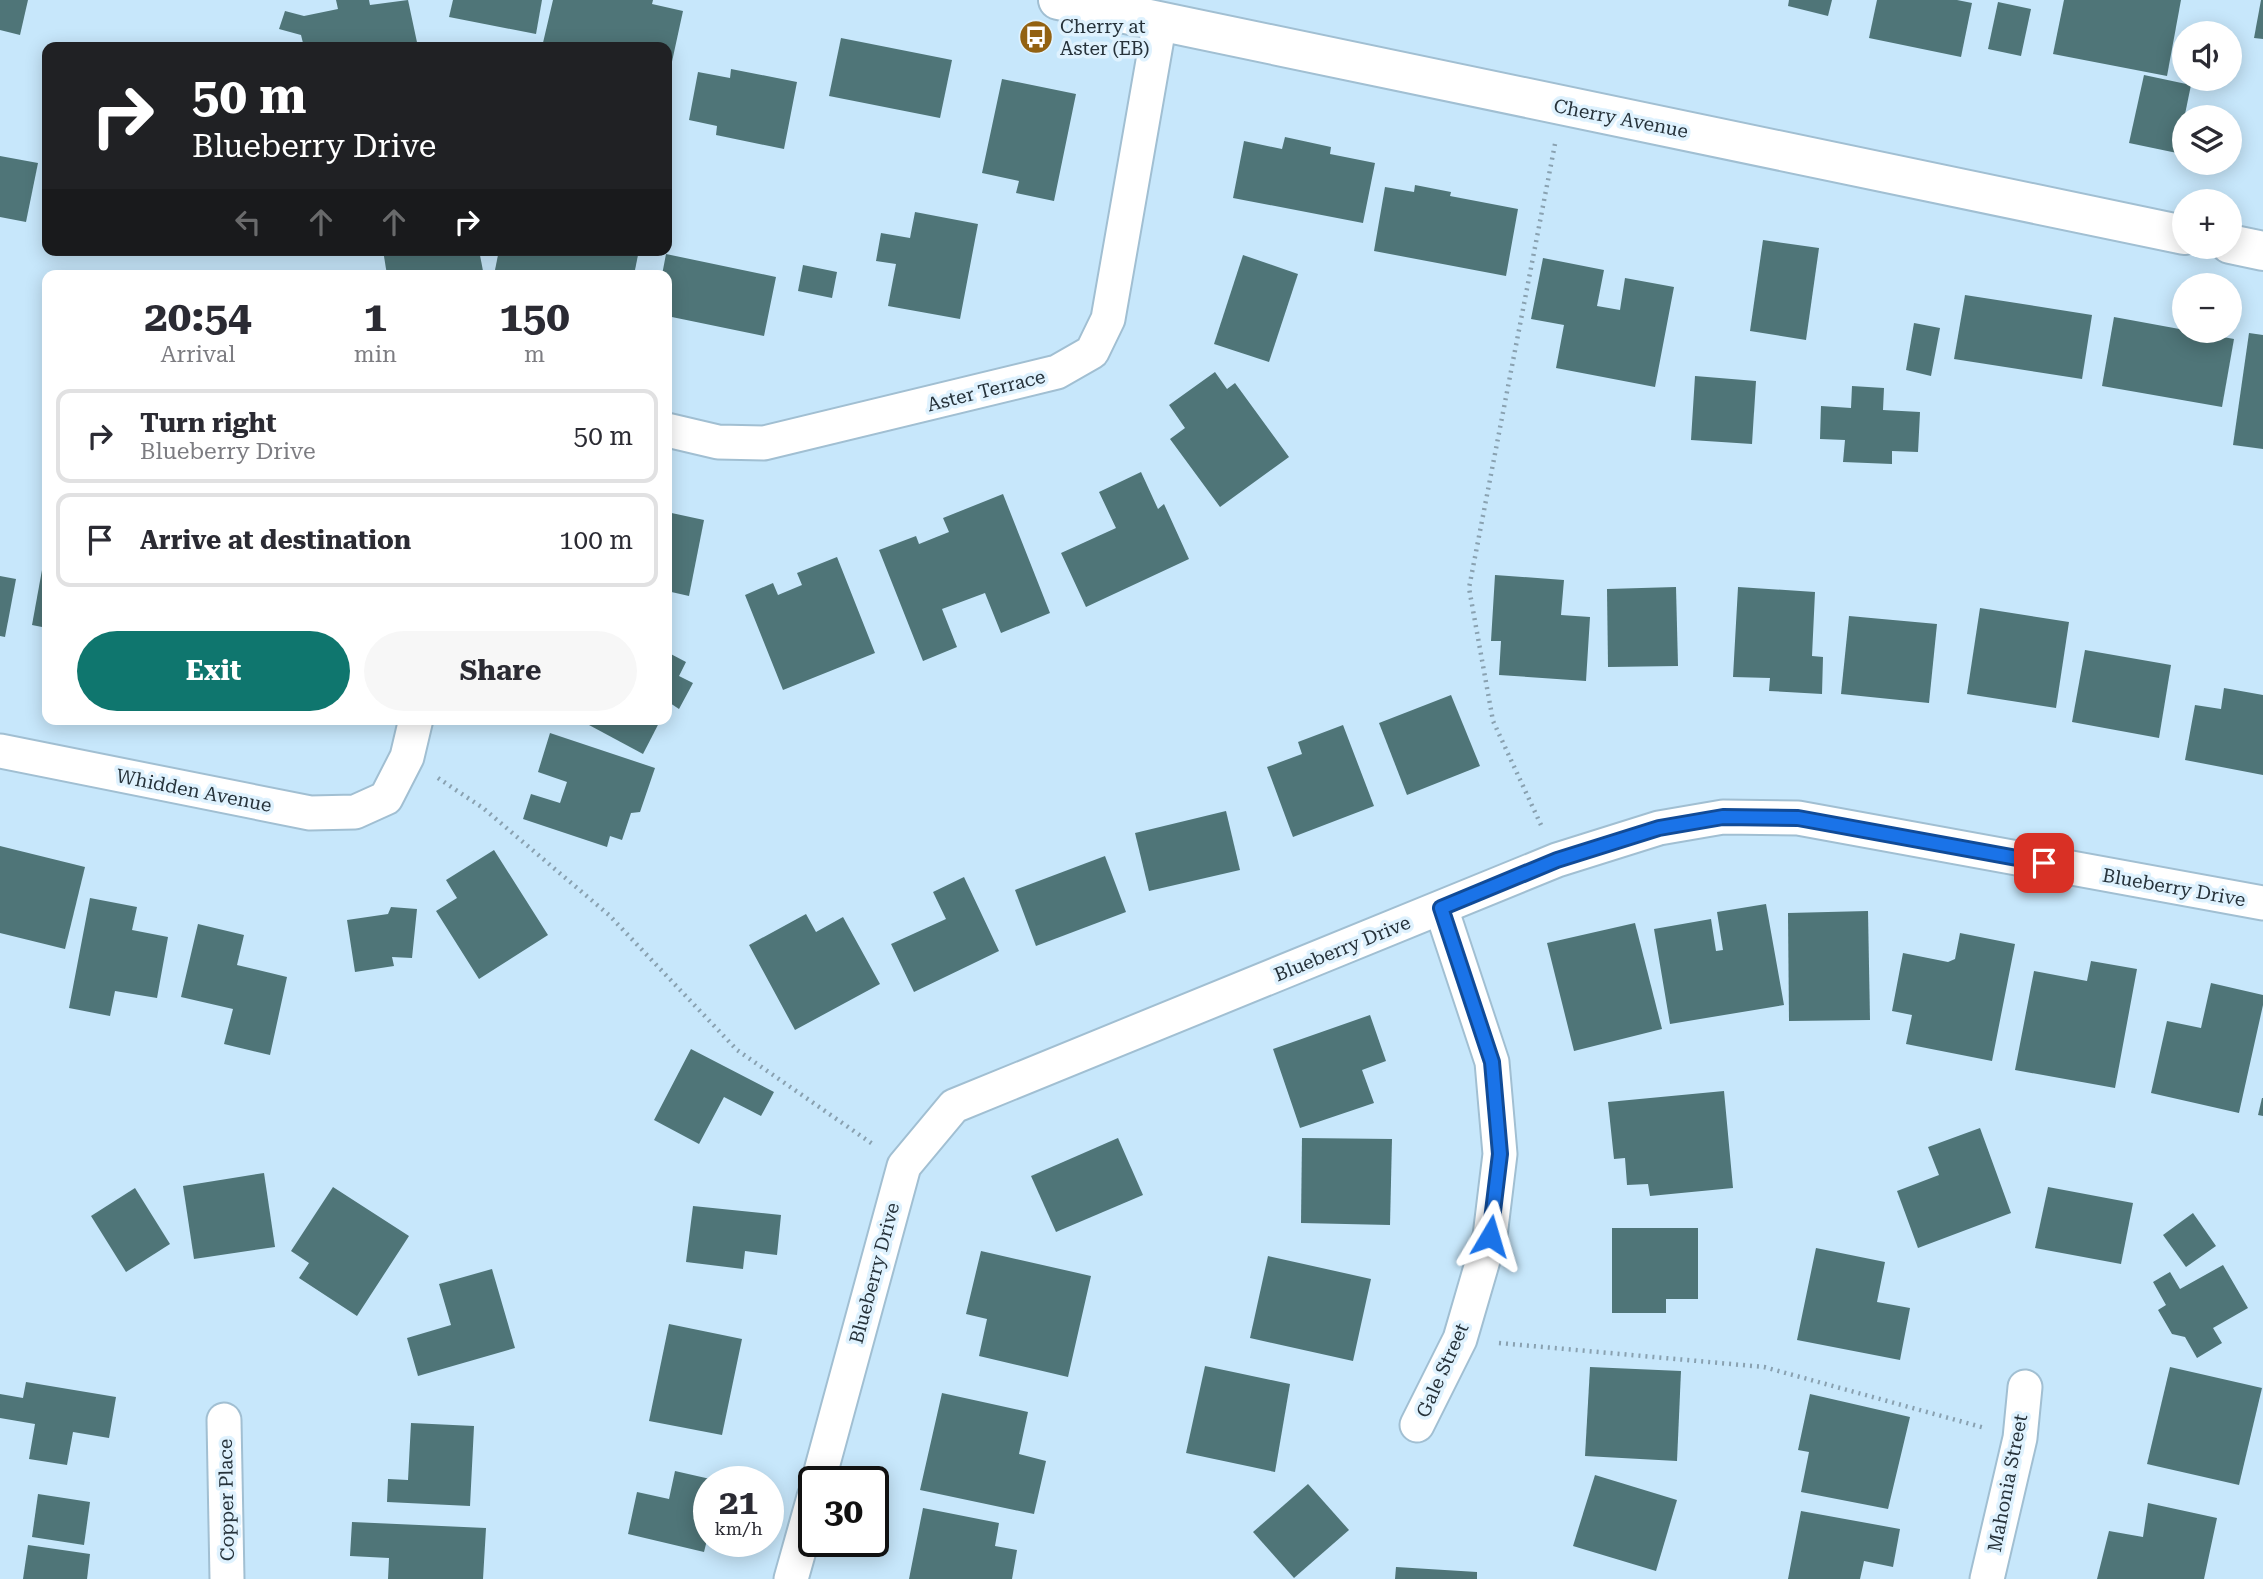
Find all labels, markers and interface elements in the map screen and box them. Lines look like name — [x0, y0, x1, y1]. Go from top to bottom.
place label: Cherry at Aster (EB) — [1060, 15, 1150, 60]
bus stop icon: Cherry at Aster (EB) — [1017, 18, 1055, 56]
map controls — [2172, 21, 2242, 343]
button: sound — [2172, 21, 2242, 91]
text: 50 m — [192, 68, 307, 125]
icon: right — [77, 70, 168, 161]
street label: Cherry Avenue — [1552, 94, 1690, 143]
button: layers — [2172, 105, 2242, 175]
text: Blueberry Drive — [192, 127, 436, 165]
button: + — [2172, 189, 2242, 259]
icon: left — [229, 203, 267, 241]
icon: ahead — [302, 203, 340, 241]
icon: ahead — [375, 203, 413, 241]
icon: right — [448, 203, 486, 241]
button: − — [2172, 273, 2242, 343]
text: 20:54 — [144, 292, 251, 341]
text: 1 — [364, 292, 387, 341]
text: 150 — [499, 292, 570, 341]
text: Arrival — [160, 341, 235, 368]
text: min — [354, 341, 397, 368]
text: m — [524, 341, 545, 368]
street label: Aster Terrace — [925, 365, 1048, 416]
text: Turn right — [140, 408, 276, 438]
icon: right — [81, 417, 119, 455]
text: 50 m — [574, 421, 633, 451]
text: Blueberry Drive — [140, 438, 316, 465]
icon: arrive — [81, 521, 119, 559]
text: Arrive at destination — [140, 525, 411, 555]
text: 100 m — [559, 525, 633, 555]
button: Exit — [77, 631, 350, 711]
button: Share — [364, 631, 637, 711]
street label: Whidden Avenue — [114, 764, 274, 817]
pin — [2014, 833, 2074, 893]
icon: arrive — [2025, 844, 2063, 882]
street label: Blueberry Drive — [2101, 864, 2247, 911]
street label: Blueberry Drive — [1271, 911, 1414, 986]
position arrow — [1453, 1199, 1527, 1273]
street label: Blueberry Drive — [845, 1200, 904, 1346]
street label: Gale Street — [1411, 1319, 1473, 1421]
street label: Mahonia Street — [1983, 1412, 2032, 1554]
street label: Copper Place — [214, 1439, 239, 1561]
speed limit sign: 30 — [798, 1466, 889, 1557]
text: 21 — [719, 1482, 758, 1523]
text: km/h — [714, 1518, 763, 1539]

